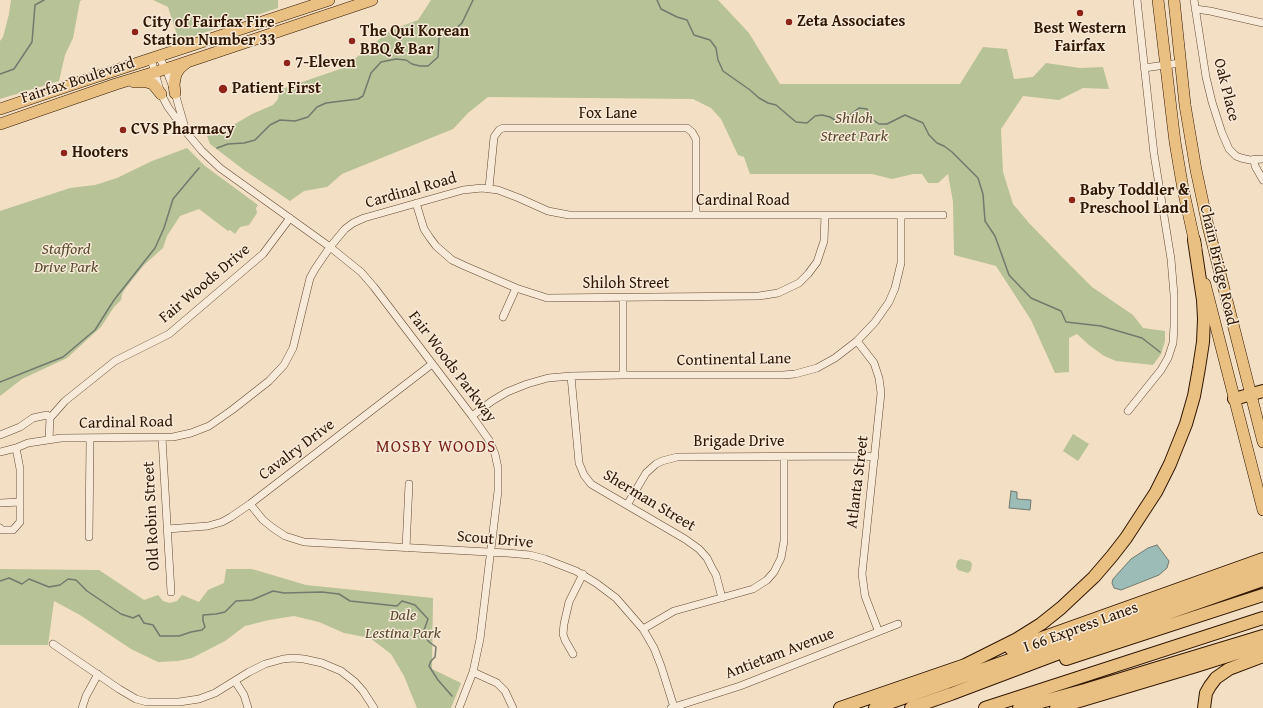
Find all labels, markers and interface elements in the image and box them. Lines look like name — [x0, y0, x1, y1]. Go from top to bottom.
marker: Best Western Fairfax — [1075, 8, 1085, 18]
place label: Zeta Associates — [797, 12, 905, 32]
place label: City of Fairfax Fire Station Number 33 — [143, 13, 276, 51]
marker: Zeta Associates — [784, 17, 794, 27]
place label: Best Western Fairfax — [1034, 19, 1126, 57]
place label: The Qui Korean BBQ & Bar — [360, 22, 469, 60]
marker: City of Fairfax Fire Station Number 33 — [130, 27, 140, 37]
marker: The Qui Korean BBQ & Bar — [347, 36, 357, 46]
place label: 7-Eleven — [295, 53, 356, 73]
street label: Fairfax Boulevard — [19, 54, 137, 108]
street label: Oak Place — [1209, 57, 1243, 123]
marker: 7-Eleven — [282, 58, 292, 68]
place label: Patient First — [232, 79, 321, 99]
marker: Patient First — [217, 83, 229, 95]
street label: Fox Lane — [579, 104, 637, 124]
park label: Shiloh Street Park — [820, 109, 888, 147]
place label: CVS Pharmacy — [131, 120, 234, 140]
marker: CVS Pharmacy — [118, 125, 128, 135]
place label: Hooters — [72, 143, 128, 163]
marker: Hooters — [59, 148, 69, 158]
street label: Cardinal Road — [363, 169, 459, 213]
place label: Baby Toddler & Preschool Land — [1080, 181, 1189, 219]
street label: Cardinal Road — [696, 191, 790, 211]
marker: Baby Toddler & Preschool Land — [1067, 195, 1077, 205]
street label: Chain Bridge Road — [1195, 203, 1241, 327]
park label: Stafford Drive Park — [34, 240, 98, 278]
street label: Fair Woods Drive — [156, 240, 254, 328]
street label: Shiloh Street — [583, 274, 669, 294]
street label: Fair Woods Parkway — [404, 307, 500, 427]
street label: Continental Lane — [677, 349, 791, 371]
street label: Cardinal Road — [79, 413, 173, 433]
street label: Cavalry Drive — [255, 415, 339, 485]
street label: Brigade Drive — [693, 432, 785, 452]
street label: Atlanta Street — [843, 434, 873, 530]
district label: MOSBY WOODS — [376, 438, 496, 458]
street label: Old Robin Street — [140, 461, 164, 571]
street label: Sherman Street — [599, 466, 699, 536]
street label: Scout Drive — [456, 527, 534, 553]
street label: I 66 Express Lanes — [1021, 598, 1141, 658]
park label: Dale Lestina Park — [365, 606, 441, 644]
street label: Antietam Avenue — [723, 624, 837, 684]

